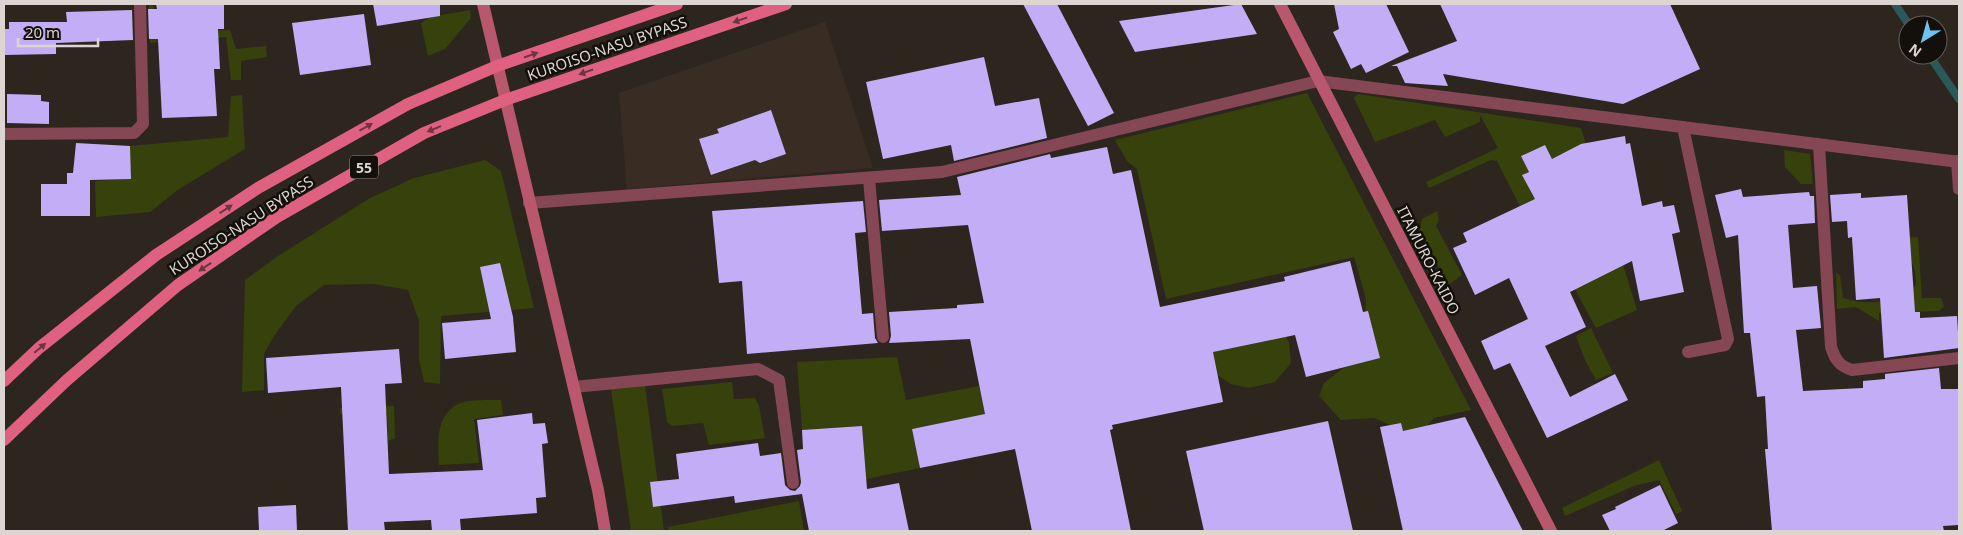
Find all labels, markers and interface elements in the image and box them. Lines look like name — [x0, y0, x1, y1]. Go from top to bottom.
street label: KUROISO-NASU BYPASS — [524, 11, 690, 85]
scale bar — [18, 15, 98, 47]
north arrow — [1898, 15, 1948, 65]
one-way arrow — [732, 16, 747, 24]
text: 20 m — [25, 22, 60, 42]
text: N — [1905, 40, 1925, 62]
one-way arrow — [523, 51, 538, 58]
one-way arrow — [578, 69, 593, 77]
one-way arrow — [360, 123, 373, 132]
one-way arrow — [427, 126, 441, 134]
road number: 55 — [350, 156, 378, 178]
street label: KUROISO-NASU BYPASS — [165, 171, 317, 279]
street label: ITAMURO-KAIDO — [1393, 202, 1465, 318]
one-way arrow — [219, 204, 233, 214]
one-way arrow — [198, 262, 211, 271]
one-way arrow — [34, 343, 46, 354]

